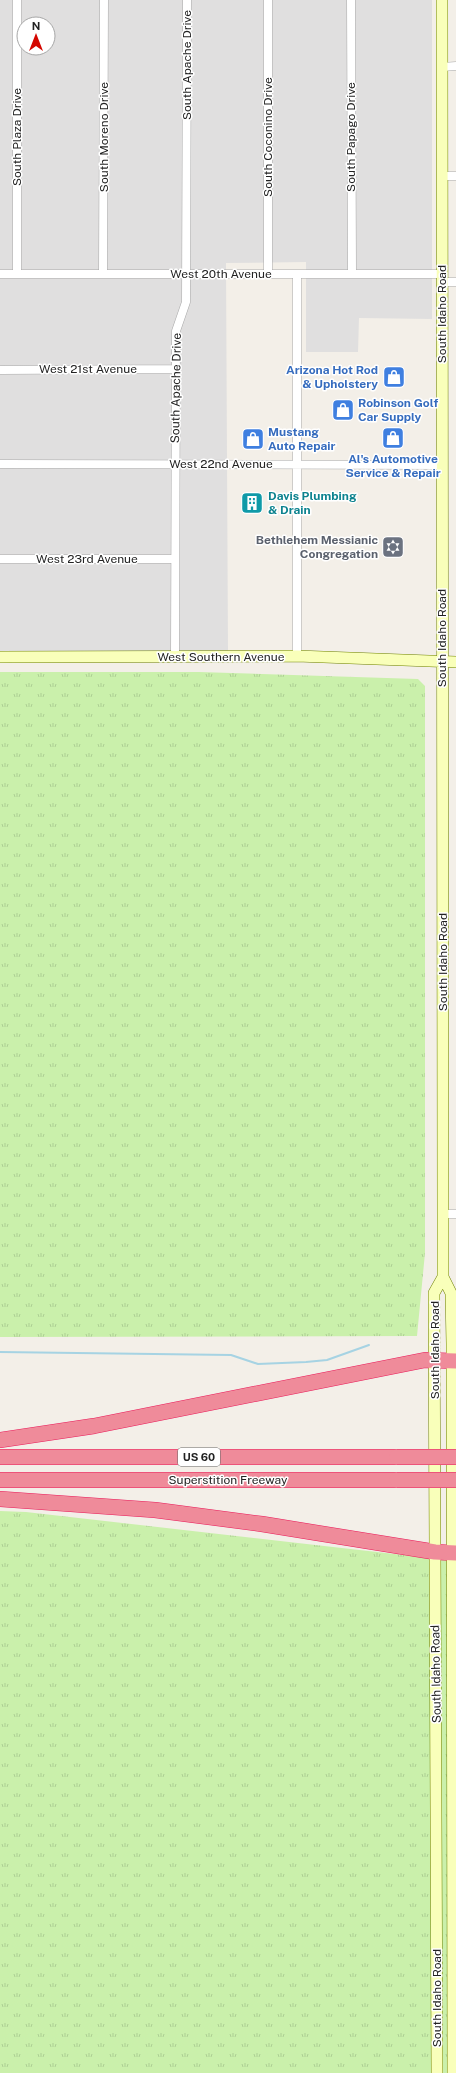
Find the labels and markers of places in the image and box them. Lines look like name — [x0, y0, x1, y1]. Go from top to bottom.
place label: Arizona Hot Rod & Upholstery — [286, 363, 378, 391]
shop icon: Arizona Hot Rod & Upholstery — [381, 364, 407, 390]
place label: Robinson Golf Car Supply — [358, 396, 438, 424]
shop icon: Robinson Golf Car Supply — [330, 397, 356, 423]
place label: Mustang Auto Repair — [268, 425, 335, 453]
shop icon: Al's Automotive Service & Repair — [380, 425, 406, 451]
shop icon: Mustang Auto Repair — [240, 426, 266, 452]
place label: Al's Automotive Service & Repair — [345, 452, 441, 480]
place label: Davis Plumbing & Drain — [268, 489, 357, 517]
building icon: Davis Plumbing & Drain — [239, 490, 265, 516]
place label: Bethlehem Messianic Congregation — [256, 533, 378, 561]
synagogue icon: Bethlehem Messianic Congregation — [380, 534, 406, 560]

